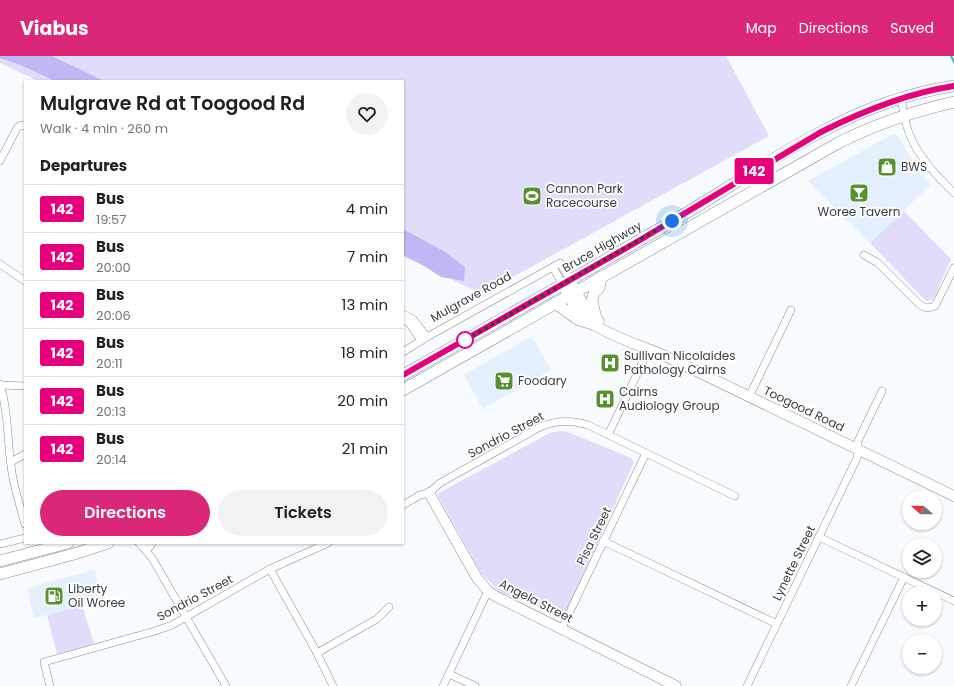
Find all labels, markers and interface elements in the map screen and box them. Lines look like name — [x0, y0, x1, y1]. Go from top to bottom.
text: Viabus — [20, 15, 89, 42]
text: Map — [746, 18, 777, 38]
text: Directions — [799, 18, 868, 38]
text: Saved — [890, 18, 934, 38]
text: Mulgrave Rd at Toogood Rd — [40, 90, 305, 117]
button: heart — [346, 93, 388, 135]
text: Walk · 4 min · 260 m — [40, 119, 168, 138]
text: Departures — [40, 155, 127, 176]
shop icon: BWS — [876, 156, 898, 178]
line badge: 142 — [731, 158, 777, 184]
place label: BWS — [901, 158, 927, 175]
text: 142 — [743, 161, 765, 181]
place label: Cannon Park Racecourse — [546, 180, 624, 211]
bar icon: Woree Tavern — [848, 182, 870, 204]
sports icon: Cannon Park Racecourse — [521, 185, 543, 207]
text: Bus — [96, 188, 124, 209]
text: 4 min — [346, 198, 388, 219]
text: 142 — [51, 199, 73, 219]
place label: Woree Tavern — [818, 203, 900, 220]
text: 19:57 — [96, 210, 126, 229]
your location — [662, 211, 682, 231]
street label: Bruce Highway — [559, 217, 645, 276]
text: Bus — [96, 236, 124, 257]
text: 7 min — [347, 246, 388, 267]
text: 142 — [51, 247, 73, 267]
text: 20:00 — [96, 258, 131, 277]
street label: Mulgrave Road — [427, 267, 514, 326]
text: Bus — [96, 284, 124, 305]
text: 13 min — [342, 294, 388, 315]
text: 142 — [51, 295, 73, 315]
text: 20:06 — [96, 306, 131, 325]
unlabelled marker — [456, 331, 474, 349]
text: Bus — [96, 332, 124, 353]
text: 18 min — [341, 342, 388, 363]
text: 142 — [51, 343, 73, 363]
place label: Sullivan Nicolaides Pathology Cairns — [624, 347, 736, 378]
hospital icon: Sullivan Nicolaides Pathology Cairns — [599, 352, 621, 374]
text: 20:11 — [96, 354, 123, 373]
supermarket icon: Foodary — [493, 370, 515, 392]
place label: Foodary — [518, 372, 567, 389]
text: Bus — [96, 380, 124, 401]
street label: Toogood Road — [761, 382, 847, 435]
place label: Cairns Audiology Group — [619, 383, 720, 414]
hospital icon: Cairns Audiology Group — [594, 388, 616, 410]
text: 20 min — [337, 390, 388, 411]
text: 142 — [51, 391, 73, 411]
text: 20:13 — [96, 402, 126, 421]
street label: Sondrio Street — [465, 407, 547, 462]
text: Bus — [96, 428, 124, 449]
text: 21 min — [342, 438, 388, 459]
text: 142 — [51, 439, 73, 459]
text: 20:14 — [96, 450, 127, 469]
button: Directions — [40, 490, 210, 536]
button: Tickets — [218, 490, 388, 536]
north arrow — [902, 490, 942, 530]
map controls — [902, 490, 942, 674]
street label: Pisa Street — [572, 504, 615, 568]
street label: Lynette Street — [768, 522, 819, 603]
button: layers — [902, 538, 942, 578]
street label: Sondrio Street — [154, 570, 236, 625]
street label: Angela Street — [496, 575, 576, 626]
place label: Liberty Oil Woree — [68, 580, 125, 611]
fuel station icon: Liberty Oil Woree — [43, 585, 65, 607]
button: + — [902, 586, 942, 626]
button: − — [902, 634, 942, 674]

